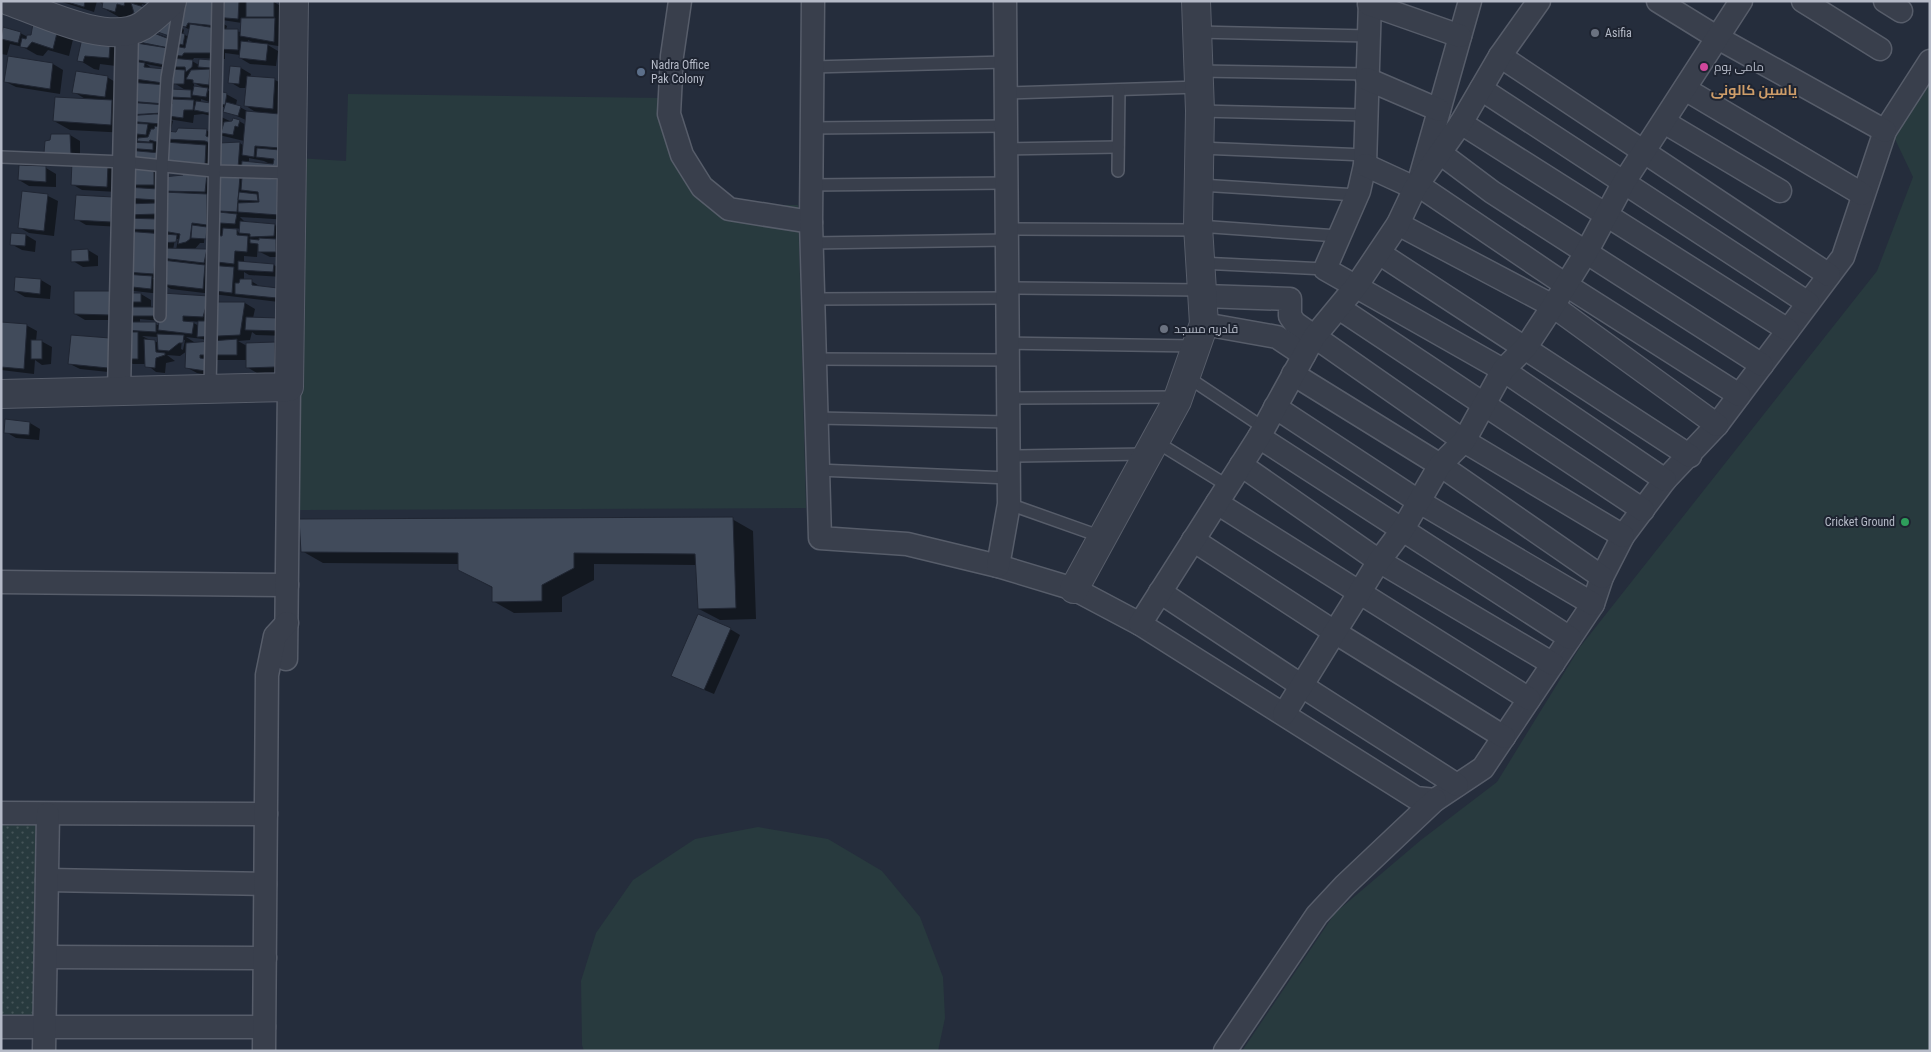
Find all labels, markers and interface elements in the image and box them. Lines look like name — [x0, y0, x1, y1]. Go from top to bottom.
place label: Asifia — [1605, 26, 1632, 40]
marker: Asifia — [1589, 27, 1601, 39]
place label: Nadra Office Pak Colony — [651, 58, 710, 86]
place label: مامی ہوم — [1714, 60, 1764, 75]
marker: مامی ہوم — [1698, 61, 1710, 73]
marker: Nadra Office Pak Colony — [635, 66, 647, 78]
district label: یاسین کالونی — [1711, 82, 1797, 99]
place label: قادریہ مسجد — [1174, 322, 1238, 336]
marker: قادریہ مسجد — [1158, 323, 1170, 335]
place label: Cricket Ground — [1825, 515, 1895, 529]
marker: Cricket Ground — [1899, 516, 1911, 528]

